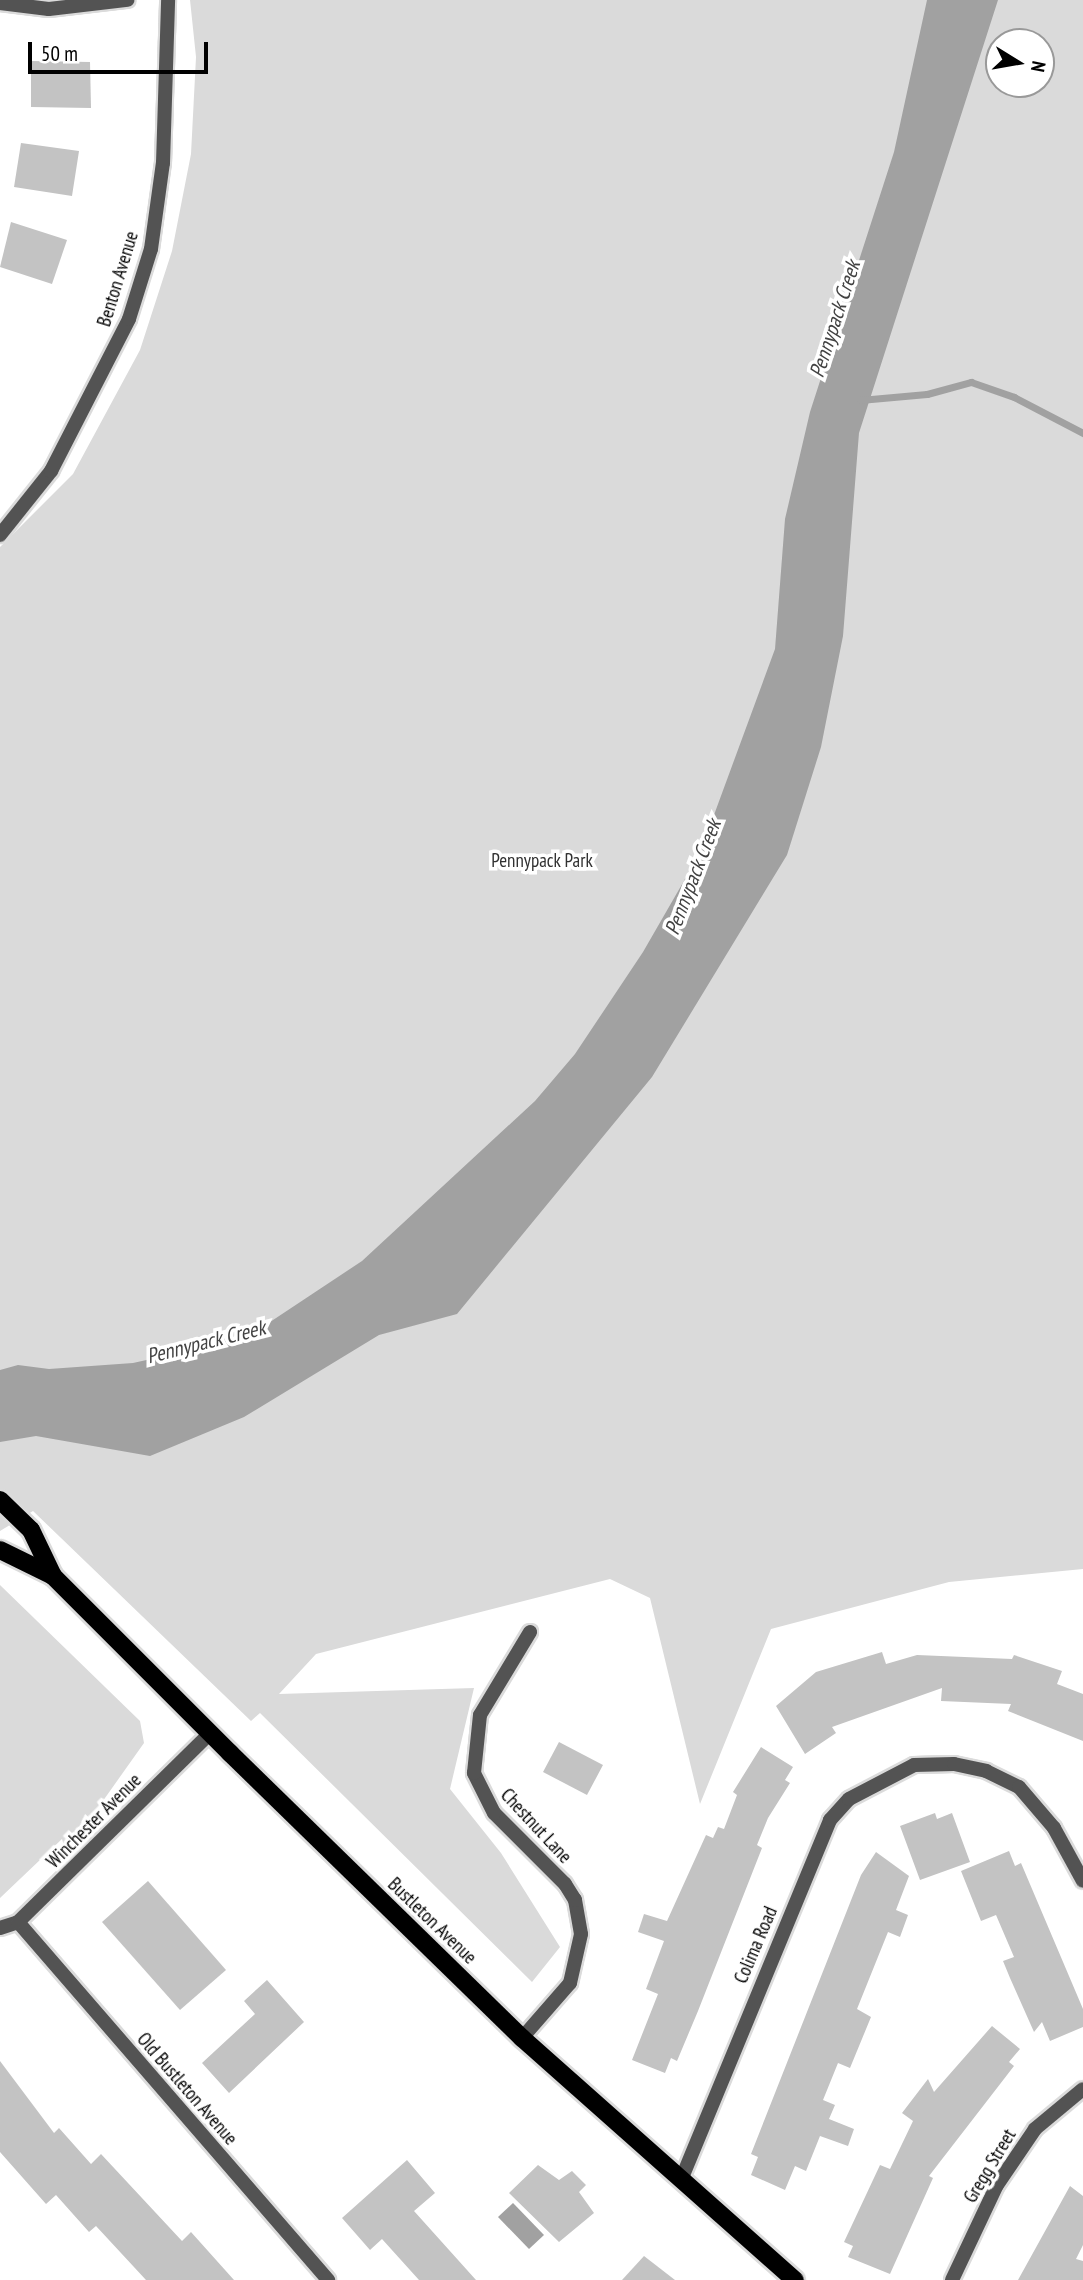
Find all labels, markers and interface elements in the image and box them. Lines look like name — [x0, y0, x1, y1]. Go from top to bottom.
scale bar — [32, 28, 212, 72]
north arrow — [985, 28, 1055, 98]
text: 50 m — [41, 40, 78, 67]
text: N — [1026, 59, 1051, 74]
street label: Benton Avenue — [93, 228, 143, 330]
water label: Pennypack Creek — [804, 257, 866, 381]
water label: Pennypack Creek — [659, 816, 727, 938]
park label: Pennypack Park — [491, 850, 593, 872]
water label: Pennypack Creek — [144, 1315, 268, 1369]
street label: Winchester Avenue — [42, 1769, 146, 1873]
street label: Chestnut Lane — [496, 1784, 576, 1868]
street label: Bustleton Avenue — [383, 1873, 481, 1969]
street label: Colima Road — [730, 1903, 782, 1987]
street label: Old Bustleton Avenue — [132, 2028, 242, 2150]
street label: Gregg Street — [959, 2125, 1021, 2207]

